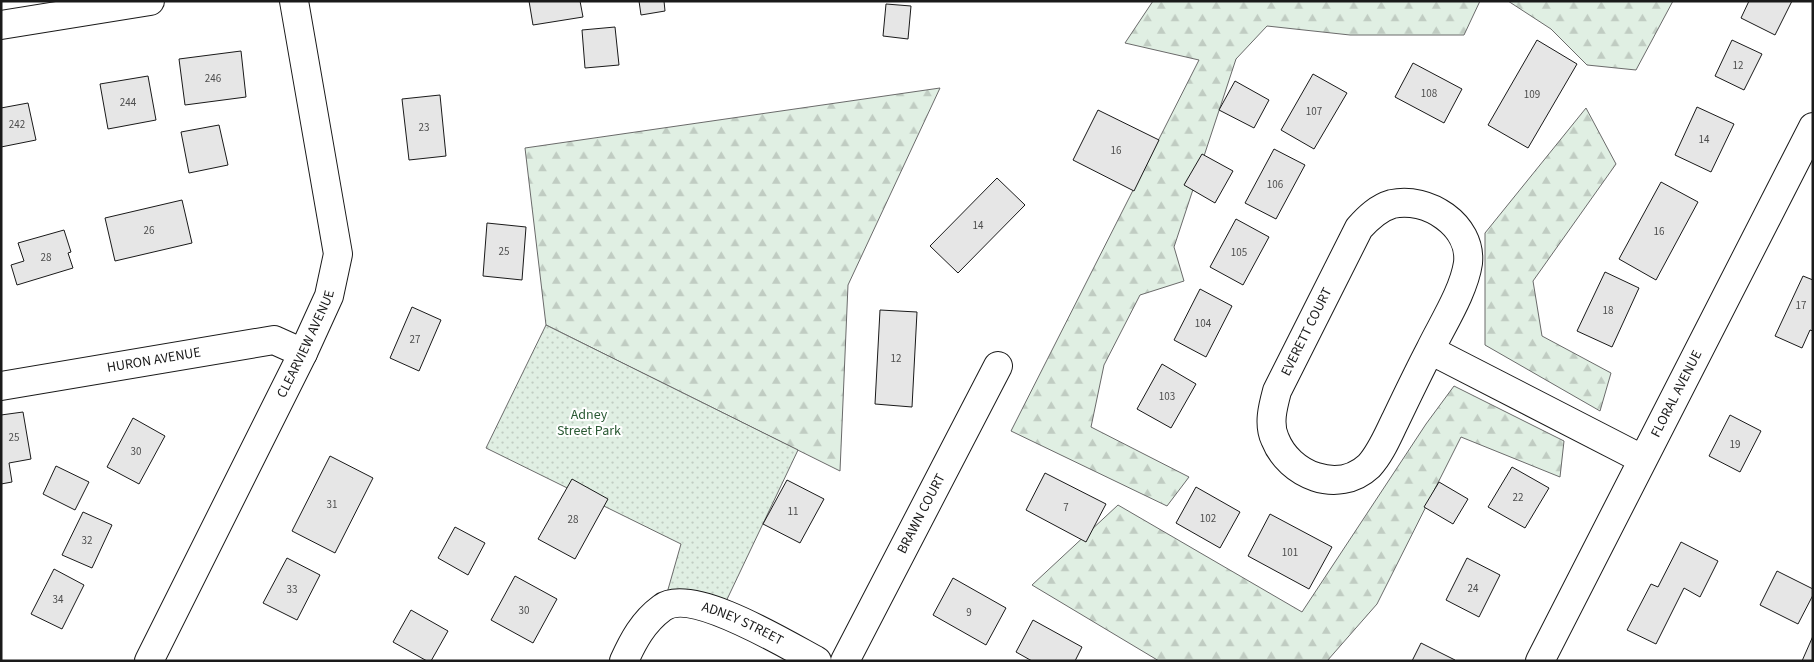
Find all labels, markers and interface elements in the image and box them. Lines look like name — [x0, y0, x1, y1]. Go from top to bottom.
house number: 12 — [1733, 58, 1743, 73]
house number: 246 — [205, 71, 222, 86]
house number: 108 — [1421, 86, 1438, 101]
house number: 109 — [1524, 87, 1540, 102]
house number: 244 — [120, 95, 137, 110]
house number: 107 — [1306, 104, 1322, 119]
house number: 242 — [9, 117, 25, 132]
house number: 23 — [419, 120, 429, 135]
house number: 14 — [1699, 132, 1710, 147]
house number: 16 — [1111, 143, 1122, 158]
house number: 106 — [1267, 177, 1284, 192]
house number: 14 — [973, 218, 984, 233]
house number: 26 — [144, 223, 155, 238]
house number: 16 — [1654, 224, 1665, 239]
house number: 25 — [499, 244, 509, 259]
house number: 105 — [1231, 245, 1247, 260]
house number: 28 — [41, 250, 52, 265]
street label: EVERETT COURT — [1276, 284, 1338, 379]
street label: CLEARVIEW AVENUE — [272, 288, 340, 401]
house number: 17 — [1796, 298, 1806, 313]
house number: 18 — [1603, 303, 1614, 318]
house number: 104 — [1195, 316, 1212, 331]
house number: 27 — [410, 332, 420, 347]
street label: HURON AVENUE — [105, 343, 202, 378]
street label: FLORAL AVENUE — [1646, 347, 1707, 441]
house number: 12 — [891, 351, 901, 366]
house number: 103 — [1159, 389, 1175, 404]
park label: Adney Street Park — [557, 405, 621, 441]
house number: 25 — [9, 430, 19, 445]
house number: 19 — [1730, 437, 1740, 452]
house number: 30 — [131, 444, 141, 459]
street label: BRAWN COURT — [892, 470, 951, 557]
house number: 22 — [1513, 490, 1523, 505]
house number: 31 — [327, 497, 337, 512]
house number: 7 — [1063, 500, 1069, 515]
house number: 11 — [788, 504, 798, 519]
house number: 102 — [1200, 511, 1216, 526]
house number: 28 — [568, 512, 579, 527]
house number: 32 — [82, 533, 92, 548]
house number: 101 — [1282, 545, 1298, 560]
house number: 24 — [1468, 581, 1479, 596]
house number: 33 — [287, 582, 297, 597]
house number: 34 — [53, 592, 64, 607]
street label: ADNEY STREET — [699, 597, 787, 651]
house number: 30 — [519, 603, 529, 618]
house number: 9 — [966, 605, 972, 620]

